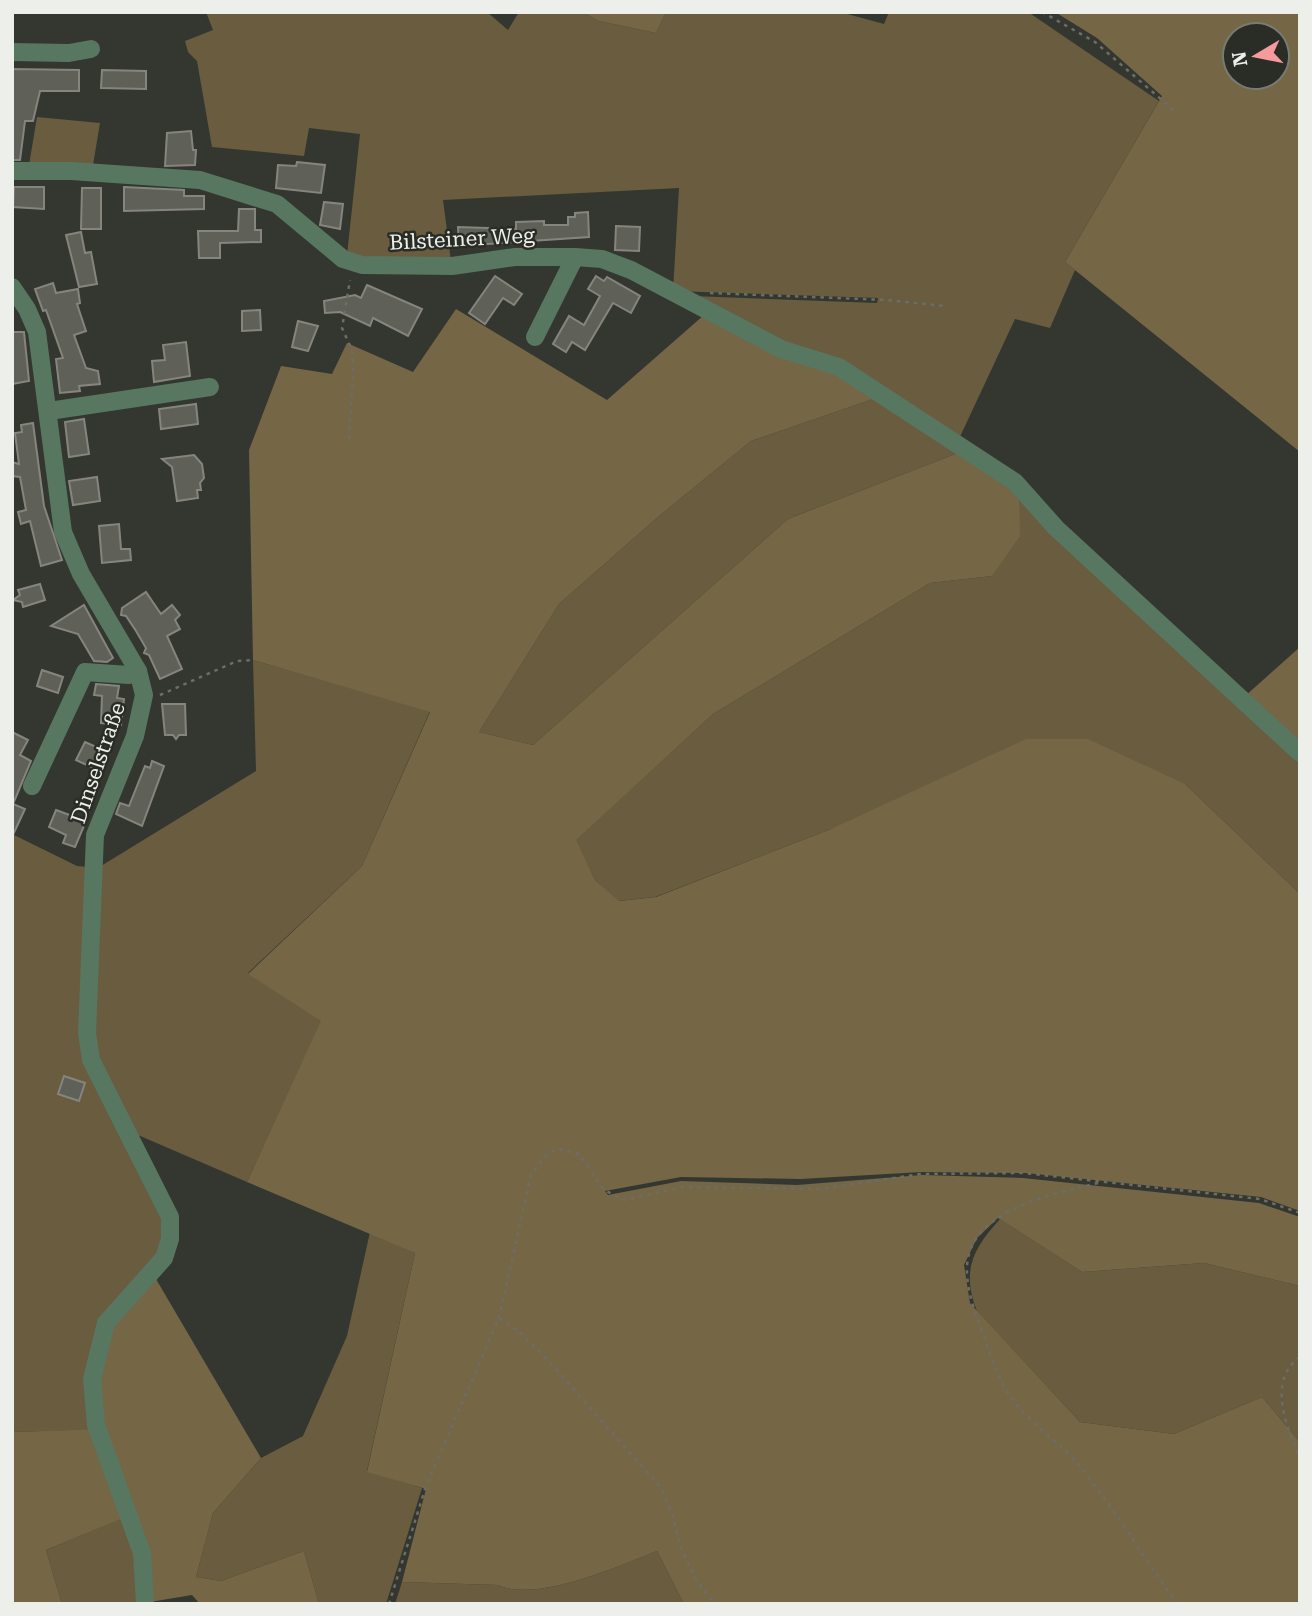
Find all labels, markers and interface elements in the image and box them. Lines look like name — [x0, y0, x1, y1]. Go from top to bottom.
north arrow — [1221, 21, 1291, 91]
text: N — [1227, 49, 1252, 68]
street label: Bilsteiner Weg — [389, 223, 536, 255]
street label: Dinselstraße — [66, 699, 130, 827]

